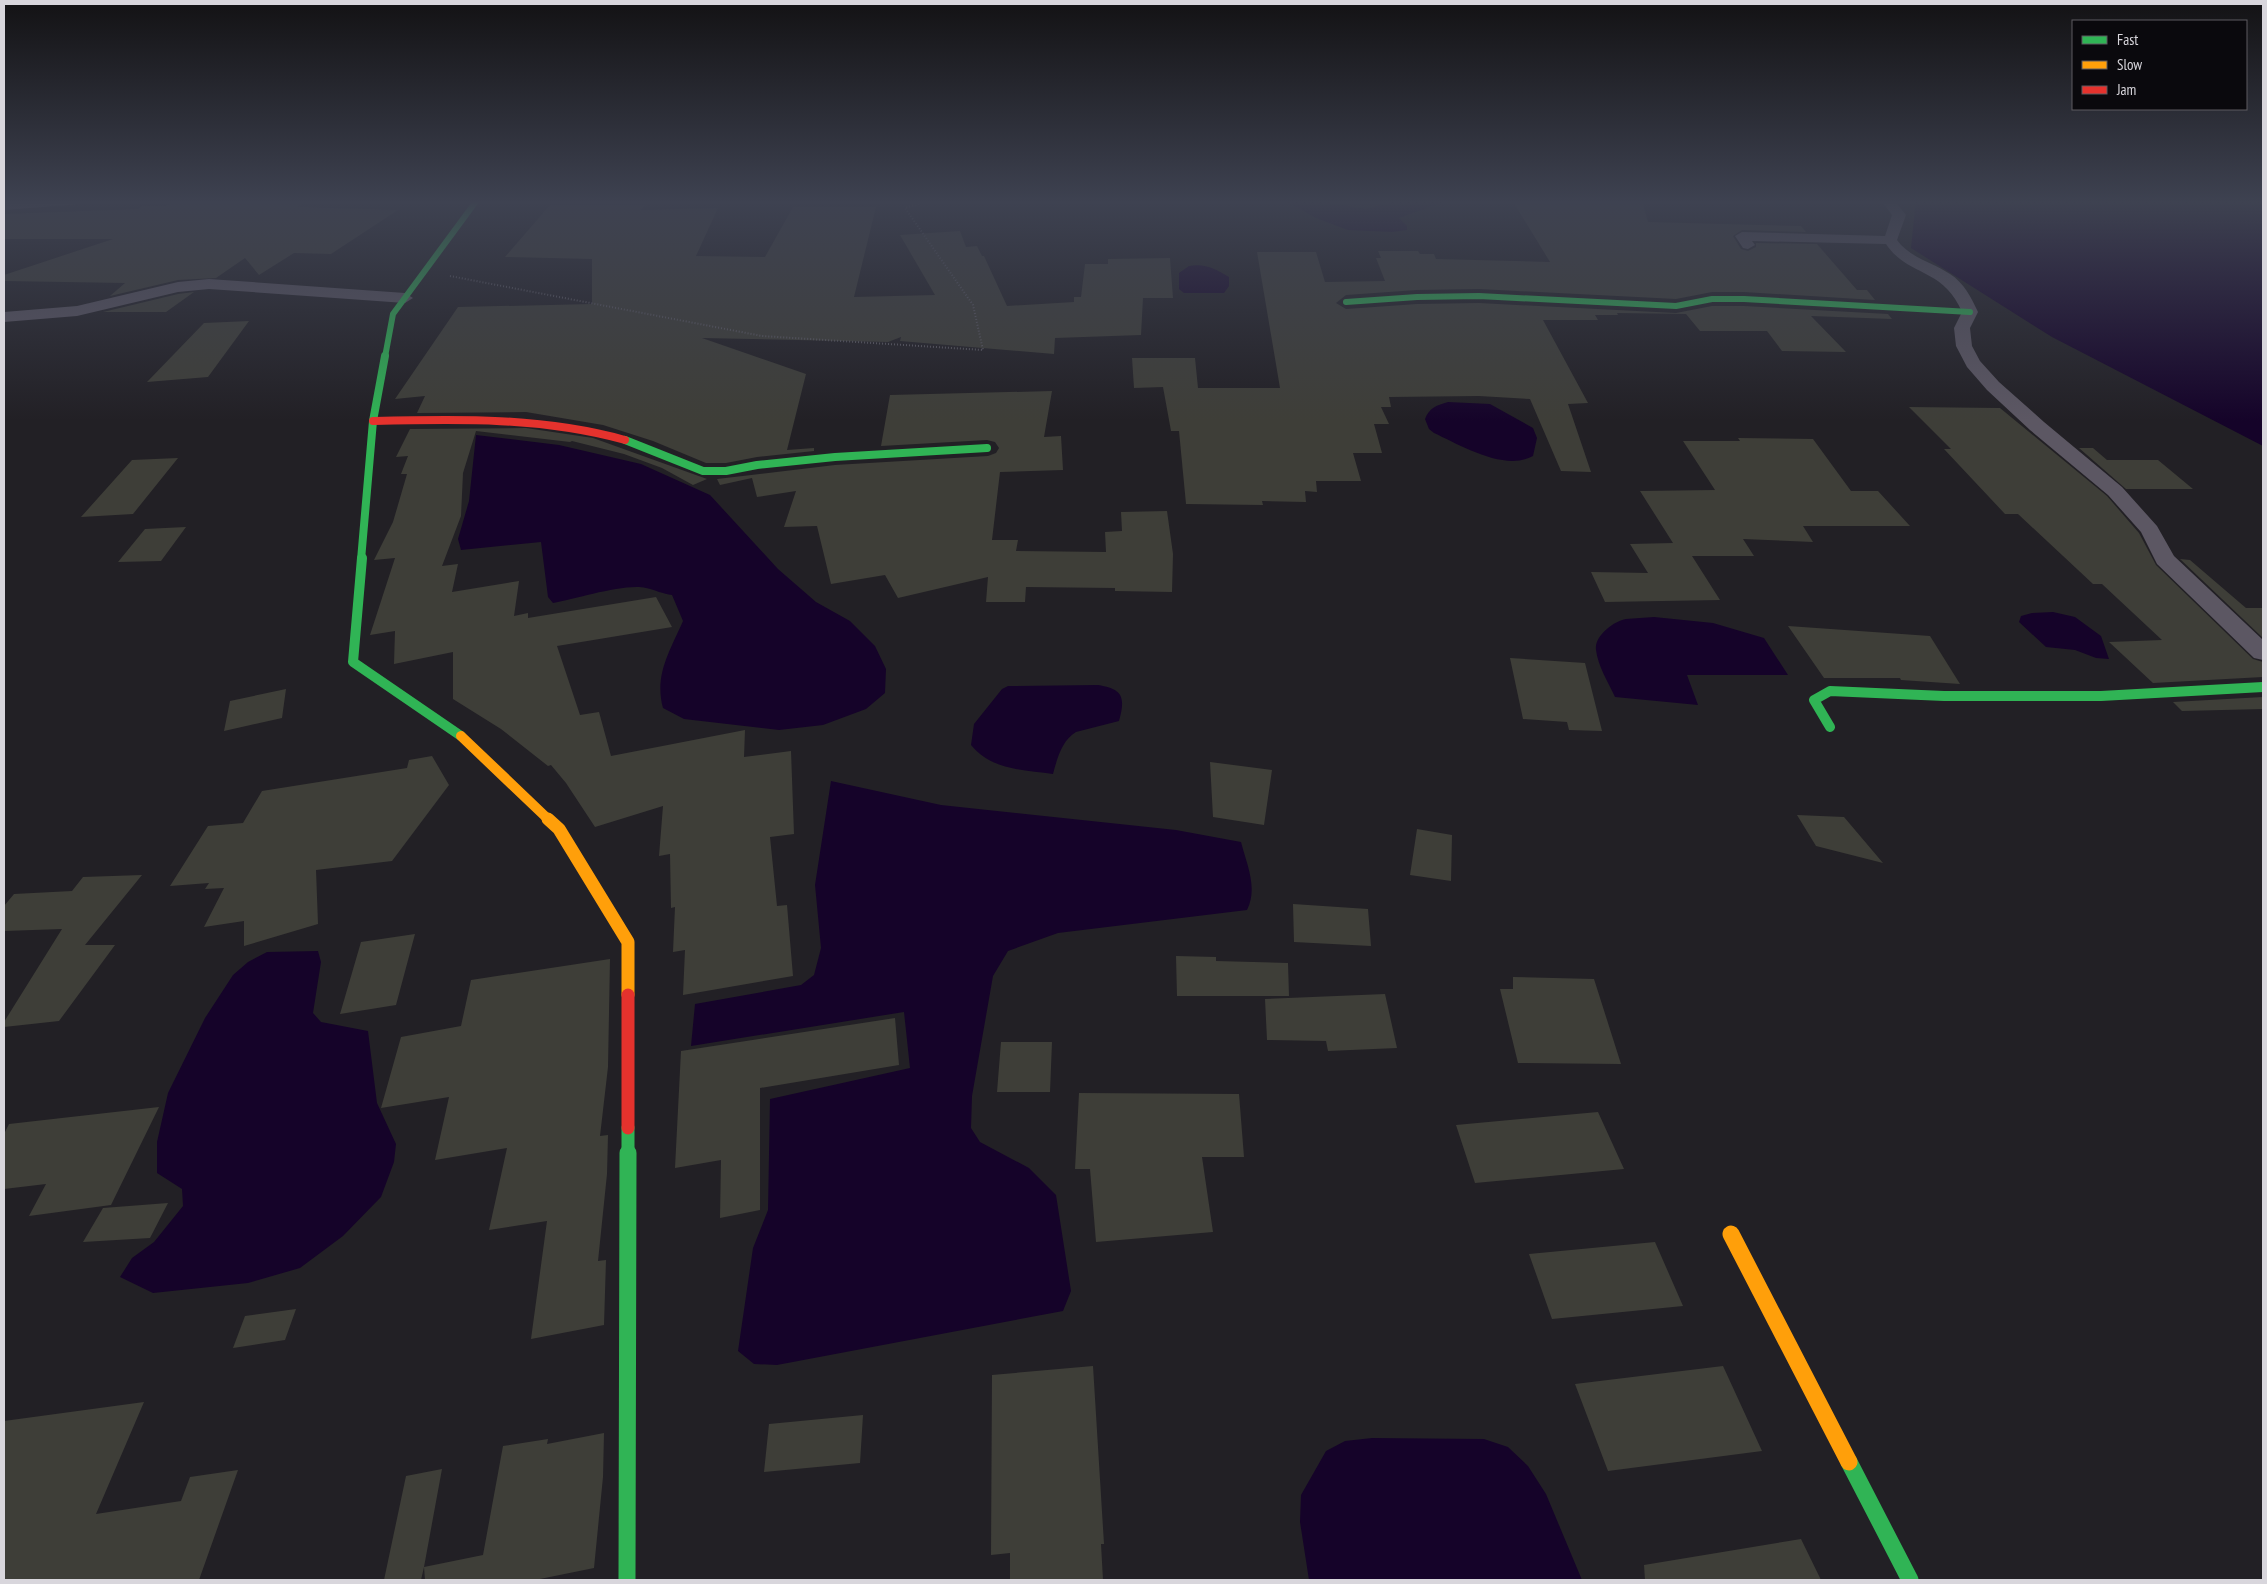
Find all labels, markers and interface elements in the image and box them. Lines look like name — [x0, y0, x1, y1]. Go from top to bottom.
legend — [2072, 20, 2247, 110]
text: Fast — [2117, 30, 2138, 49]
text: Slow — [2117, 55, 2142, 74]
text: Jam — [2116, 80, 2136, 99]

